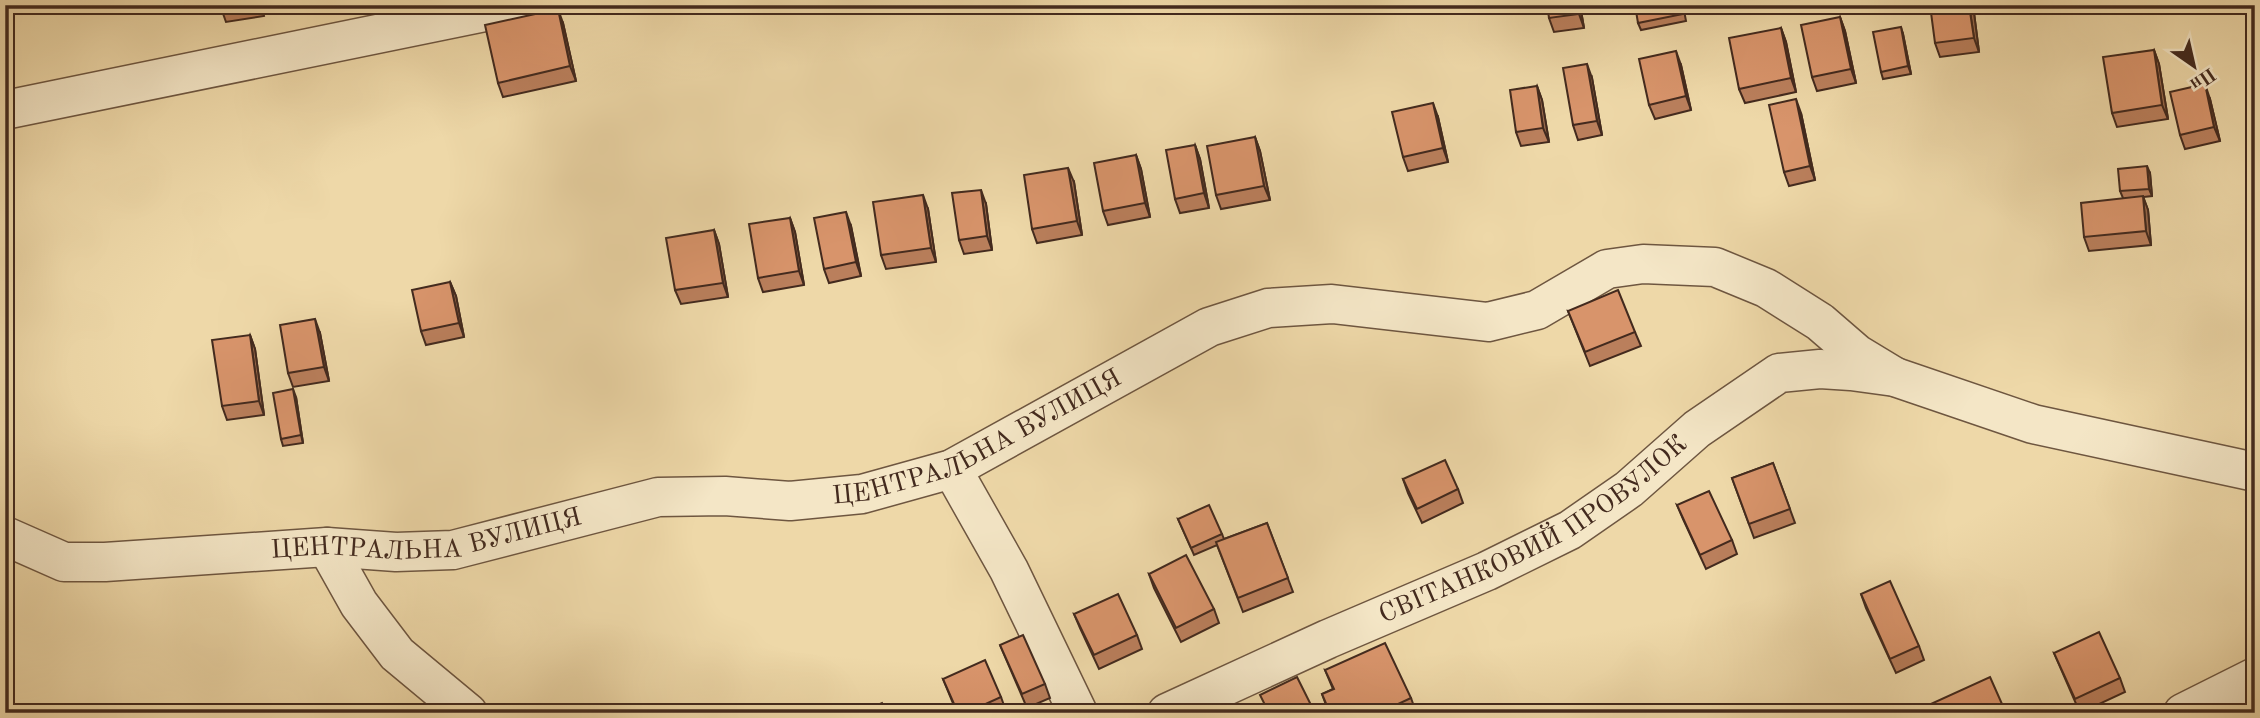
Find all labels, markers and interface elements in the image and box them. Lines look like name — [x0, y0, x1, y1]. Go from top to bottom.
north arrow — [2158, 32, 2228, 102]
text: Пн — [2186, 63, 2218, 93]
street label: ЦЕНТРАЛЬНА ВУЛИЦЯ — [831, 365, 1126, 510]
street label: СВІТАНКОВИЙ ПРОВУЛОК — [1375, 431, 1693, 629]
street label: ЦЕНТРАЛЬНА ВУЛИЦЯ — [270, 504, 584, 566]

